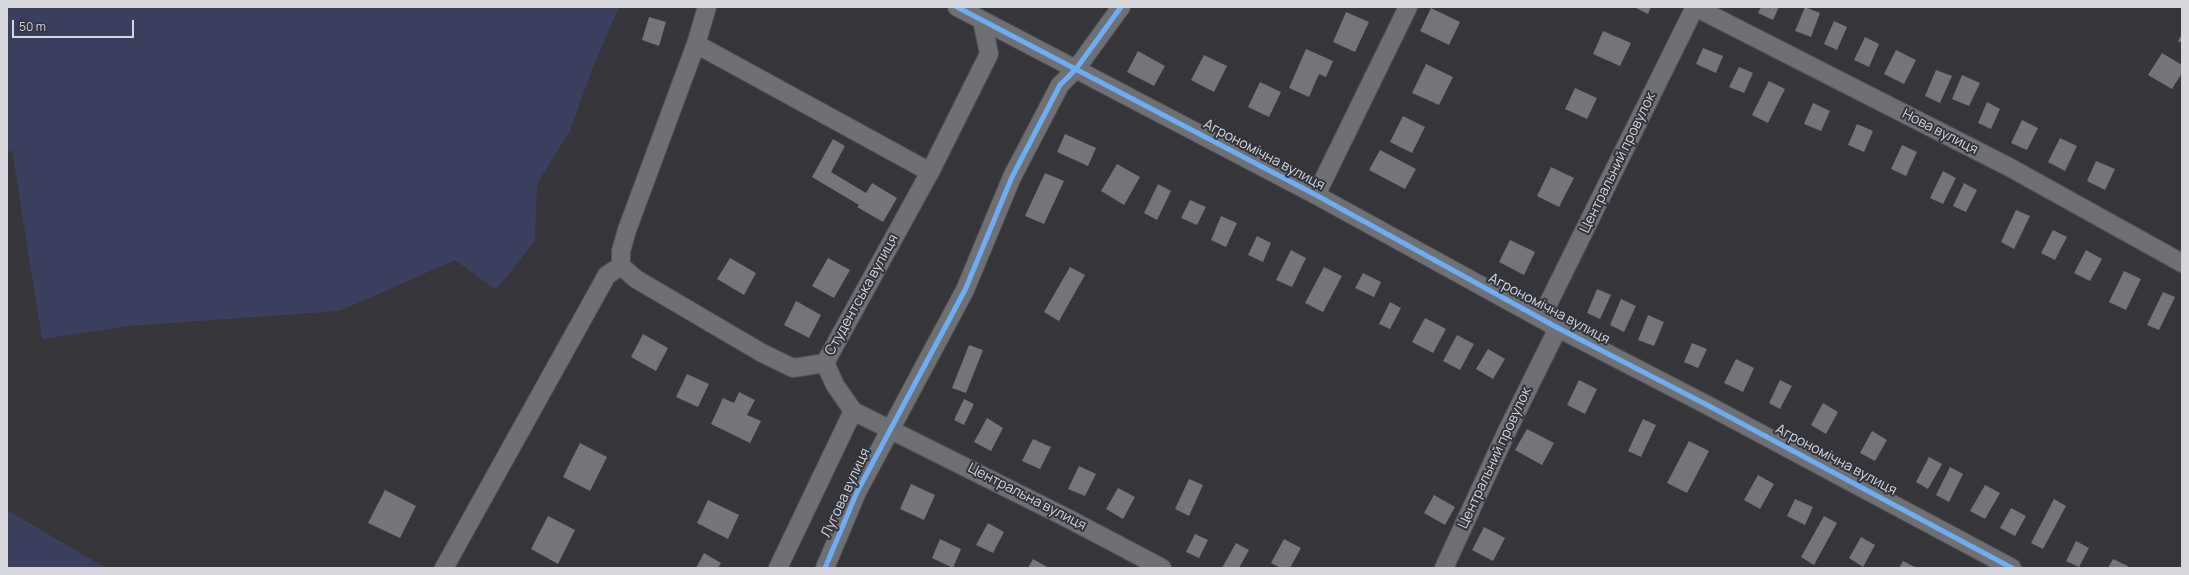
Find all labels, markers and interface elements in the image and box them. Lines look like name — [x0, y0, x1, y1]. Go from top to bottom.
scale bar — [14, 12, 136, 38]
text: 50 m — [19, 18, 46, 35]
street label: Центральний провулок — [1577, 90, 1659, 236]
street label: Нова вулиця — [1899, 106, 1981, 158]
street label: Агрономічна вулиця — [1200, 116, 1328, 194]
street label: Студентська вулиця — [822, 232, 902, 358]
street label: Агрономічна вулиця — [1485, 270, 1613, 348]
street label: Центральний провулок — [1455, 384, 1535, 532]
street label: Агрономічна вулиця — [1772, 421, 1900, 499]
street label: Лугова вулиця — [818, 446, 874, 540]
street label: Центральна вулиця — [965, 460, 1089, 534]

